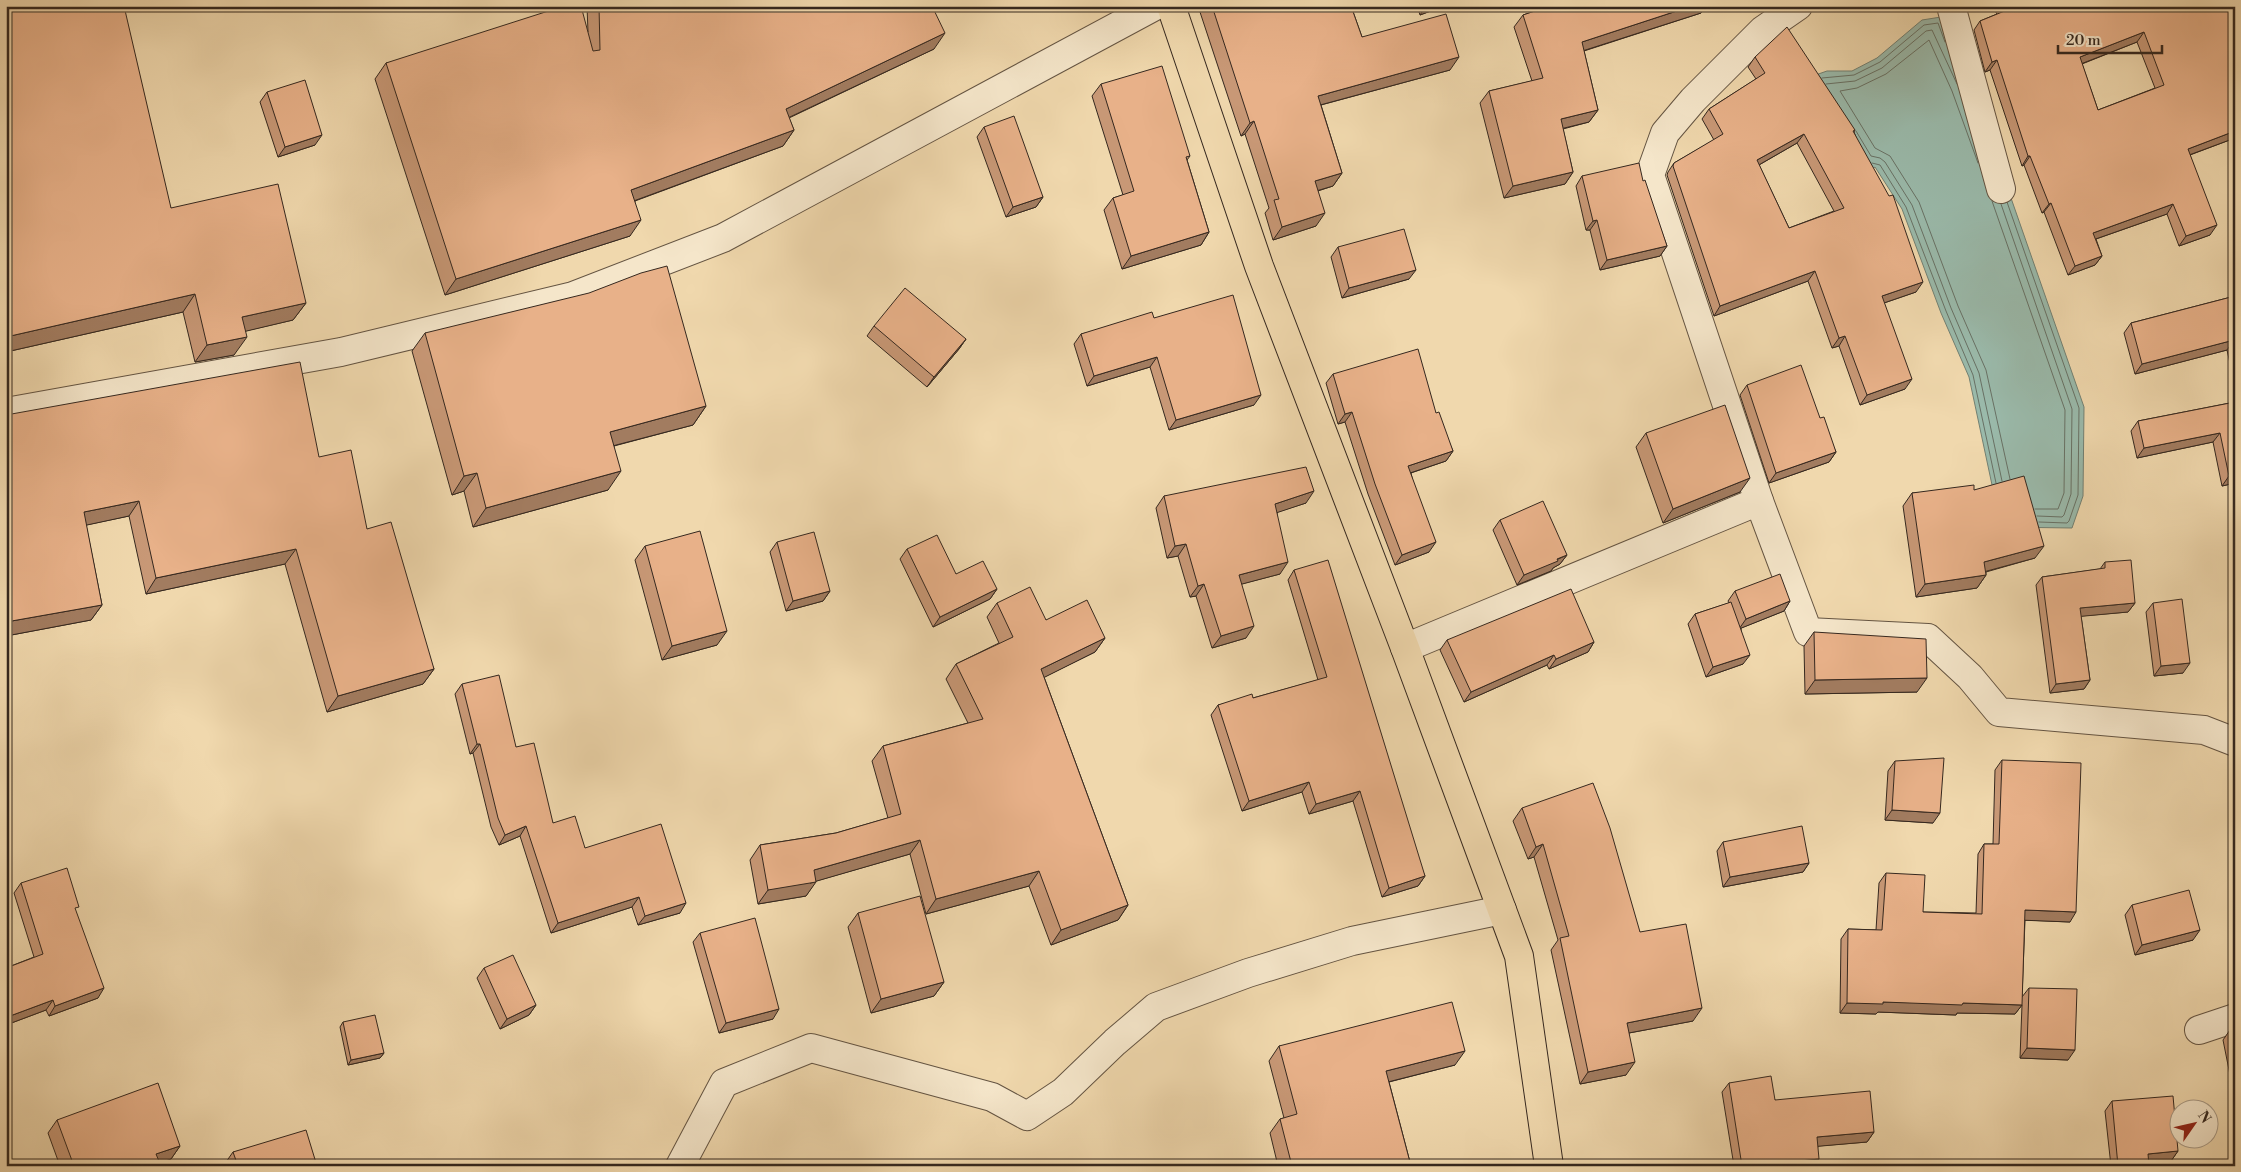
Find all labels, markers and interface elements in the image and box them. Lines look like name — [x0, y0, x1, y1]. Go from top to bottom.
scale bar — [2058, 22, 2162, 54]
text: 20 m — [2066, 31, 2101, 50]
north arrow — [2168, 1100, 2218, 1150]
text: N — [2193, 1108, 2215, 1127]

